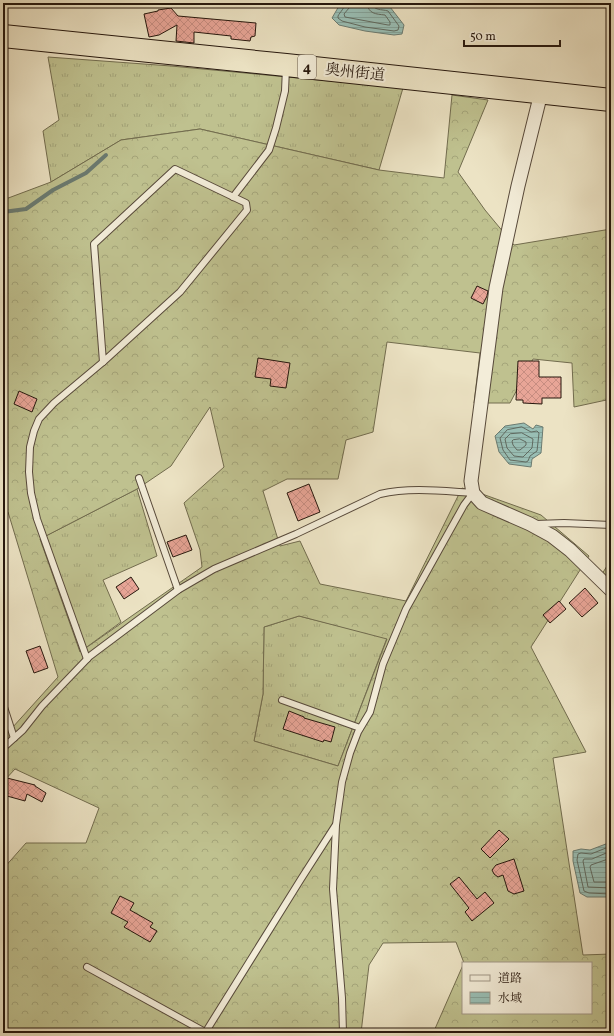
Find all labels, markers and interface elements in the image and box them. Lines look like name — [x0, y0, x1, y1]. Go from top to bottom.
scale bar — [464, 22, 560, 48]
text: 50 m — [470, 29, 496, 45]
road number: 4 — [298, 55, 316, 79]
street label: 奥州街道 — [324, 60, 386, 87]
legend — [462, 962, 592, 1014]
text: 道路 — [498, 971, 522, 987]
text: 水域 — [498, 991, 522, 1007]

